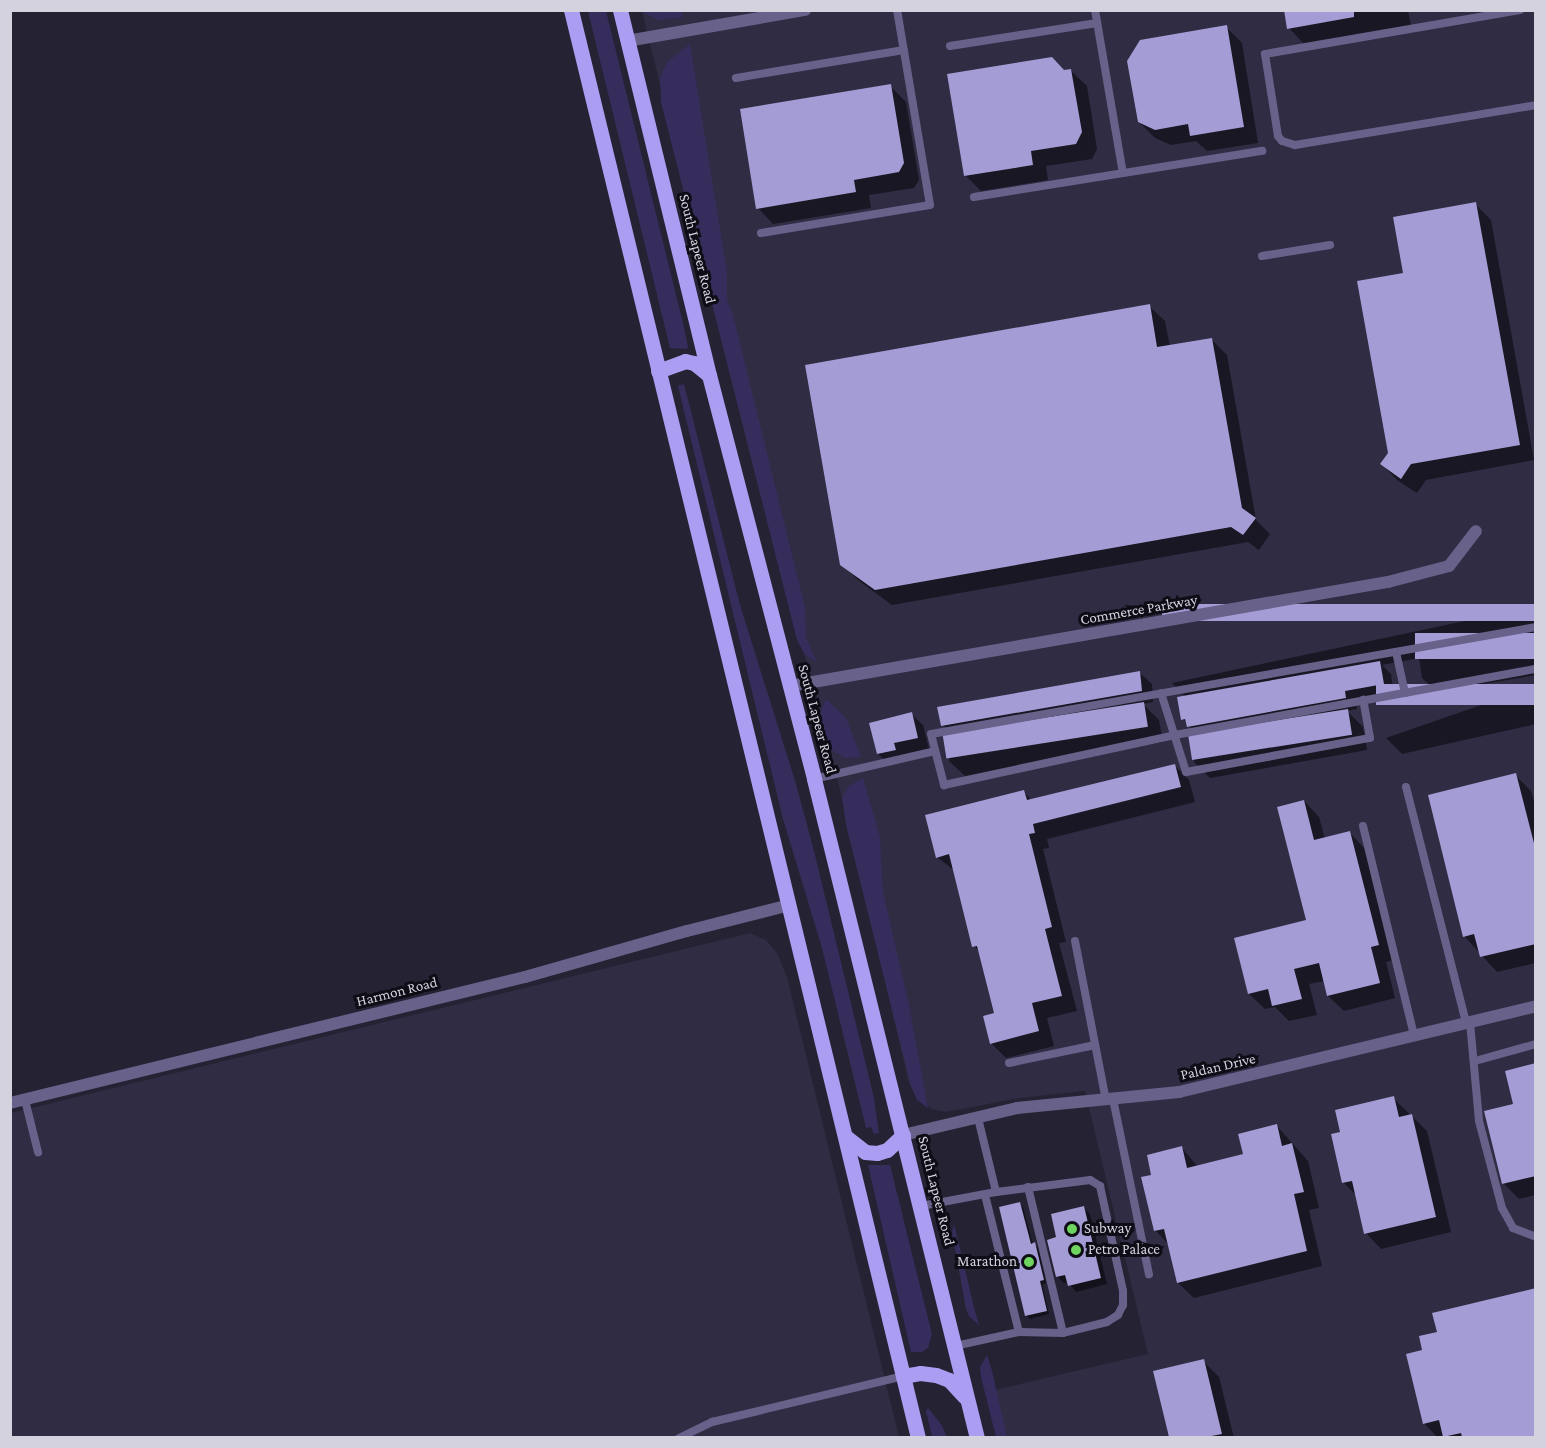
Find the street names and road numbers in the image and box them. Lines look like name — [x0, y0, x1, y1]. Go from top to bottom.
street label: South Lapeer Road — [675, 192, 719, 306]
street label: Commerce Parkway — [1079, 591, 1199, 629]
street label: South Lapeer Road — [794, 662, 840, 776]
street label: Harmon Road — [355, 973, 439, 1011]
street label: Paldan Drive — [1179, 1050, 1257, 1084]
street label: South Lapeer Road — [914, 1134, 958, 1248]

